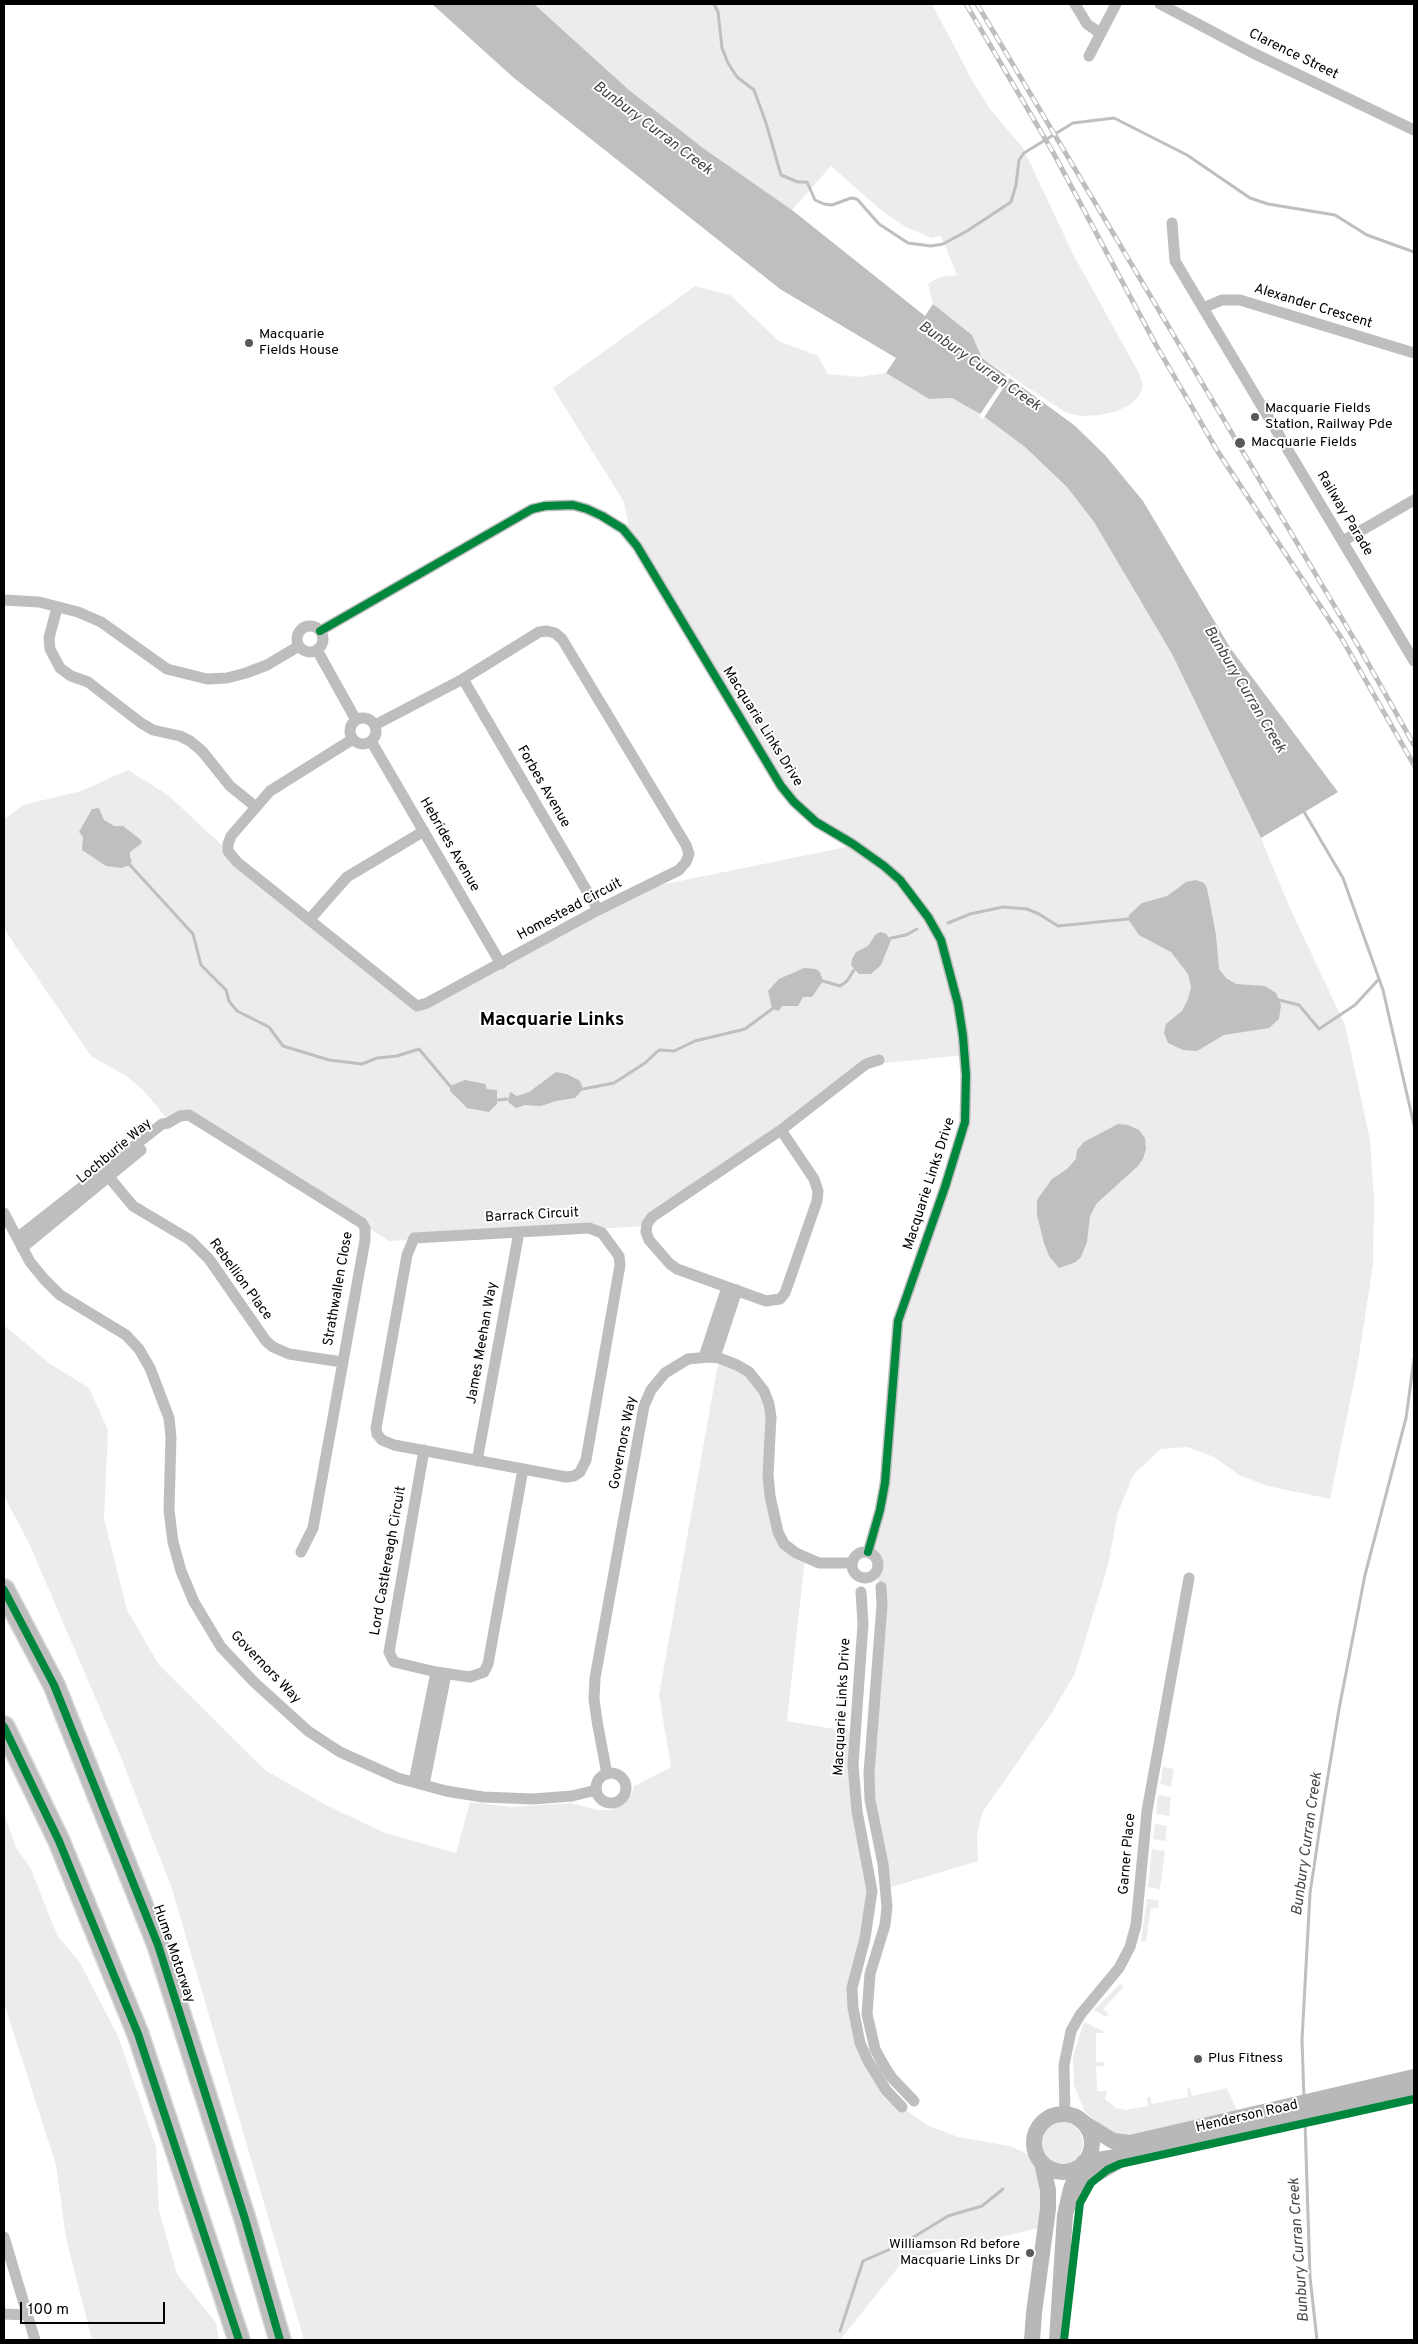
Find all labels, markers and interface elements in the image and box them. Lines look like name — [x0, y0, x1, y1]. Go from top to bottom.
street label: Clarence Street — [1245, 26, 1341, 84]
water label: Bunbury Curran Creek — [589, 78, 715, 180]
street label: Alexander Crescent — [1252, 281, 1374, 333]
water label: Bunbury Curran Creek — [915, 318, 1043, 416]
place label: Macquarie Fields House — [259, 327, 339, 360]
marker: Macquarie Fields House — [243, 337, 255, 349]
place label: Macquarie Fields Station, Railway Pde — [1265, 401, 1392, 434]
marker: Macquarie Fields Station, Railway Pde — [1249, 411, 1261, 423]
place label: Macquarie Fields — [1251, 435, 1357, 451]
marker: Macquarie Fields — [1233, 436, 1247, 450]
street label: Railway Parade — [1312, 469, 1376, 559]
water label: Bunbury Curran Creek — [1199, 623, 1289, 757]
street label: Macquarie Links Drive — [718, 664, 806, 790]
street label: Forbes Avenue — [513, 743, 573, 831]
street label: Hebrides Avenue — [415, 795, 483, 895]
street label: Homestead Circuit — [515, 875, 625, 945]
district label: Macquarie Links — [480, 1010, 624, 1032]
street label: Lochburie Way — [74, 1116, 156, 1188]
street label: Macquarie Links Drive — [901, 1116, 959, 1252]
street label: Barrack Circuit — [485, 1205, 579, 1227]
street label: Strathwallen Close — [321, 1231, 357, 1347]
street label: Rebellion Place — [205, 1236, 275, 1324]
street label: James Meehan Way — [464, 1281, 502, 1405]
street label: Governors Way — [607, 1395, 641, 1491]
street label: Lord Castlereagh Circuit — [368, 1485, 410, 1637]
street label: Governors Way — [226, 1628, 304, 1708]
street label: Macquarie Links Drive — [831, 1638, 855, 1776]
water label: Bunbury Curran Creek — [1289, 1771, 1327, 1917]
street label: Garner Place — [1116, 1813, 1140, 1895]
street label: Hume Motorway — [148, 1903, 198, 2005]
place label: Plus Fitness — [1208, 2051, 1283, 2067]
marker: Plus Fitness — [1192, 2053, 1204, 2065]
street label: Henderson Road — [1194, 2097, 1300, 2137]
water label: Bunbury Curran Creek — [1286, 2177, 1314, 2323]
place label: Williamson Rd before Macquarie Links Dr — [889, 2237, 1020, 2270]
marker: Williamson Rd before Macquarie Links Dr — [1024, 2247, 1036, 2259]
scale bar — [22, 2292, 168, 2324]
text: 100 m — [28, 2301, 69, 2320]

